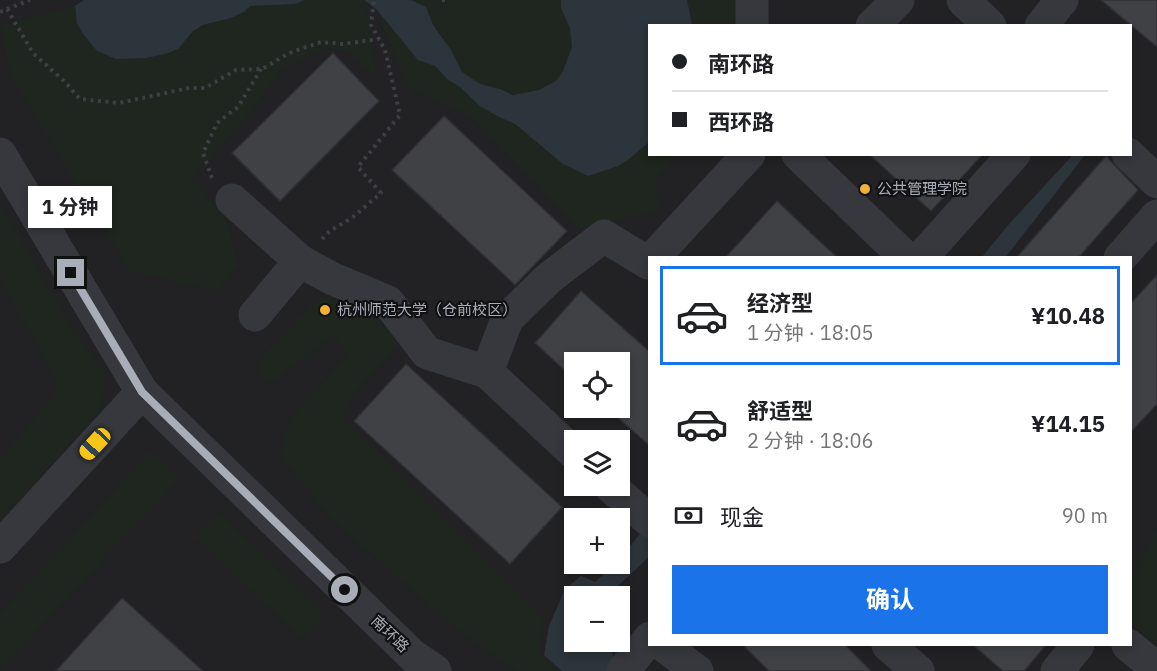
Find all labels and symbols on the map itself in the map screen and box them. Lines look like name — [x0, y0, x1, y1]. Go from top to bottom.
place label: 公共管理学院 — [877, 179, 967, 198]
marker: 公共管理学院 — [858, 182, 872, 196]
callout: 1 分钟 — [29, 186, 113, 228]
route end — [57, 259, 84, 286]
place label: 杭州师范大学（仓前校区） — [337, 300, 517, 319]
marker: 杭州师范大学（仓前校区） — [318, 303, 332, 317]
car — [76, 425, 114, 463]
route start — [331, 576, 358, 603]
street label: 南环路 — [368, 611, 413, 656]

